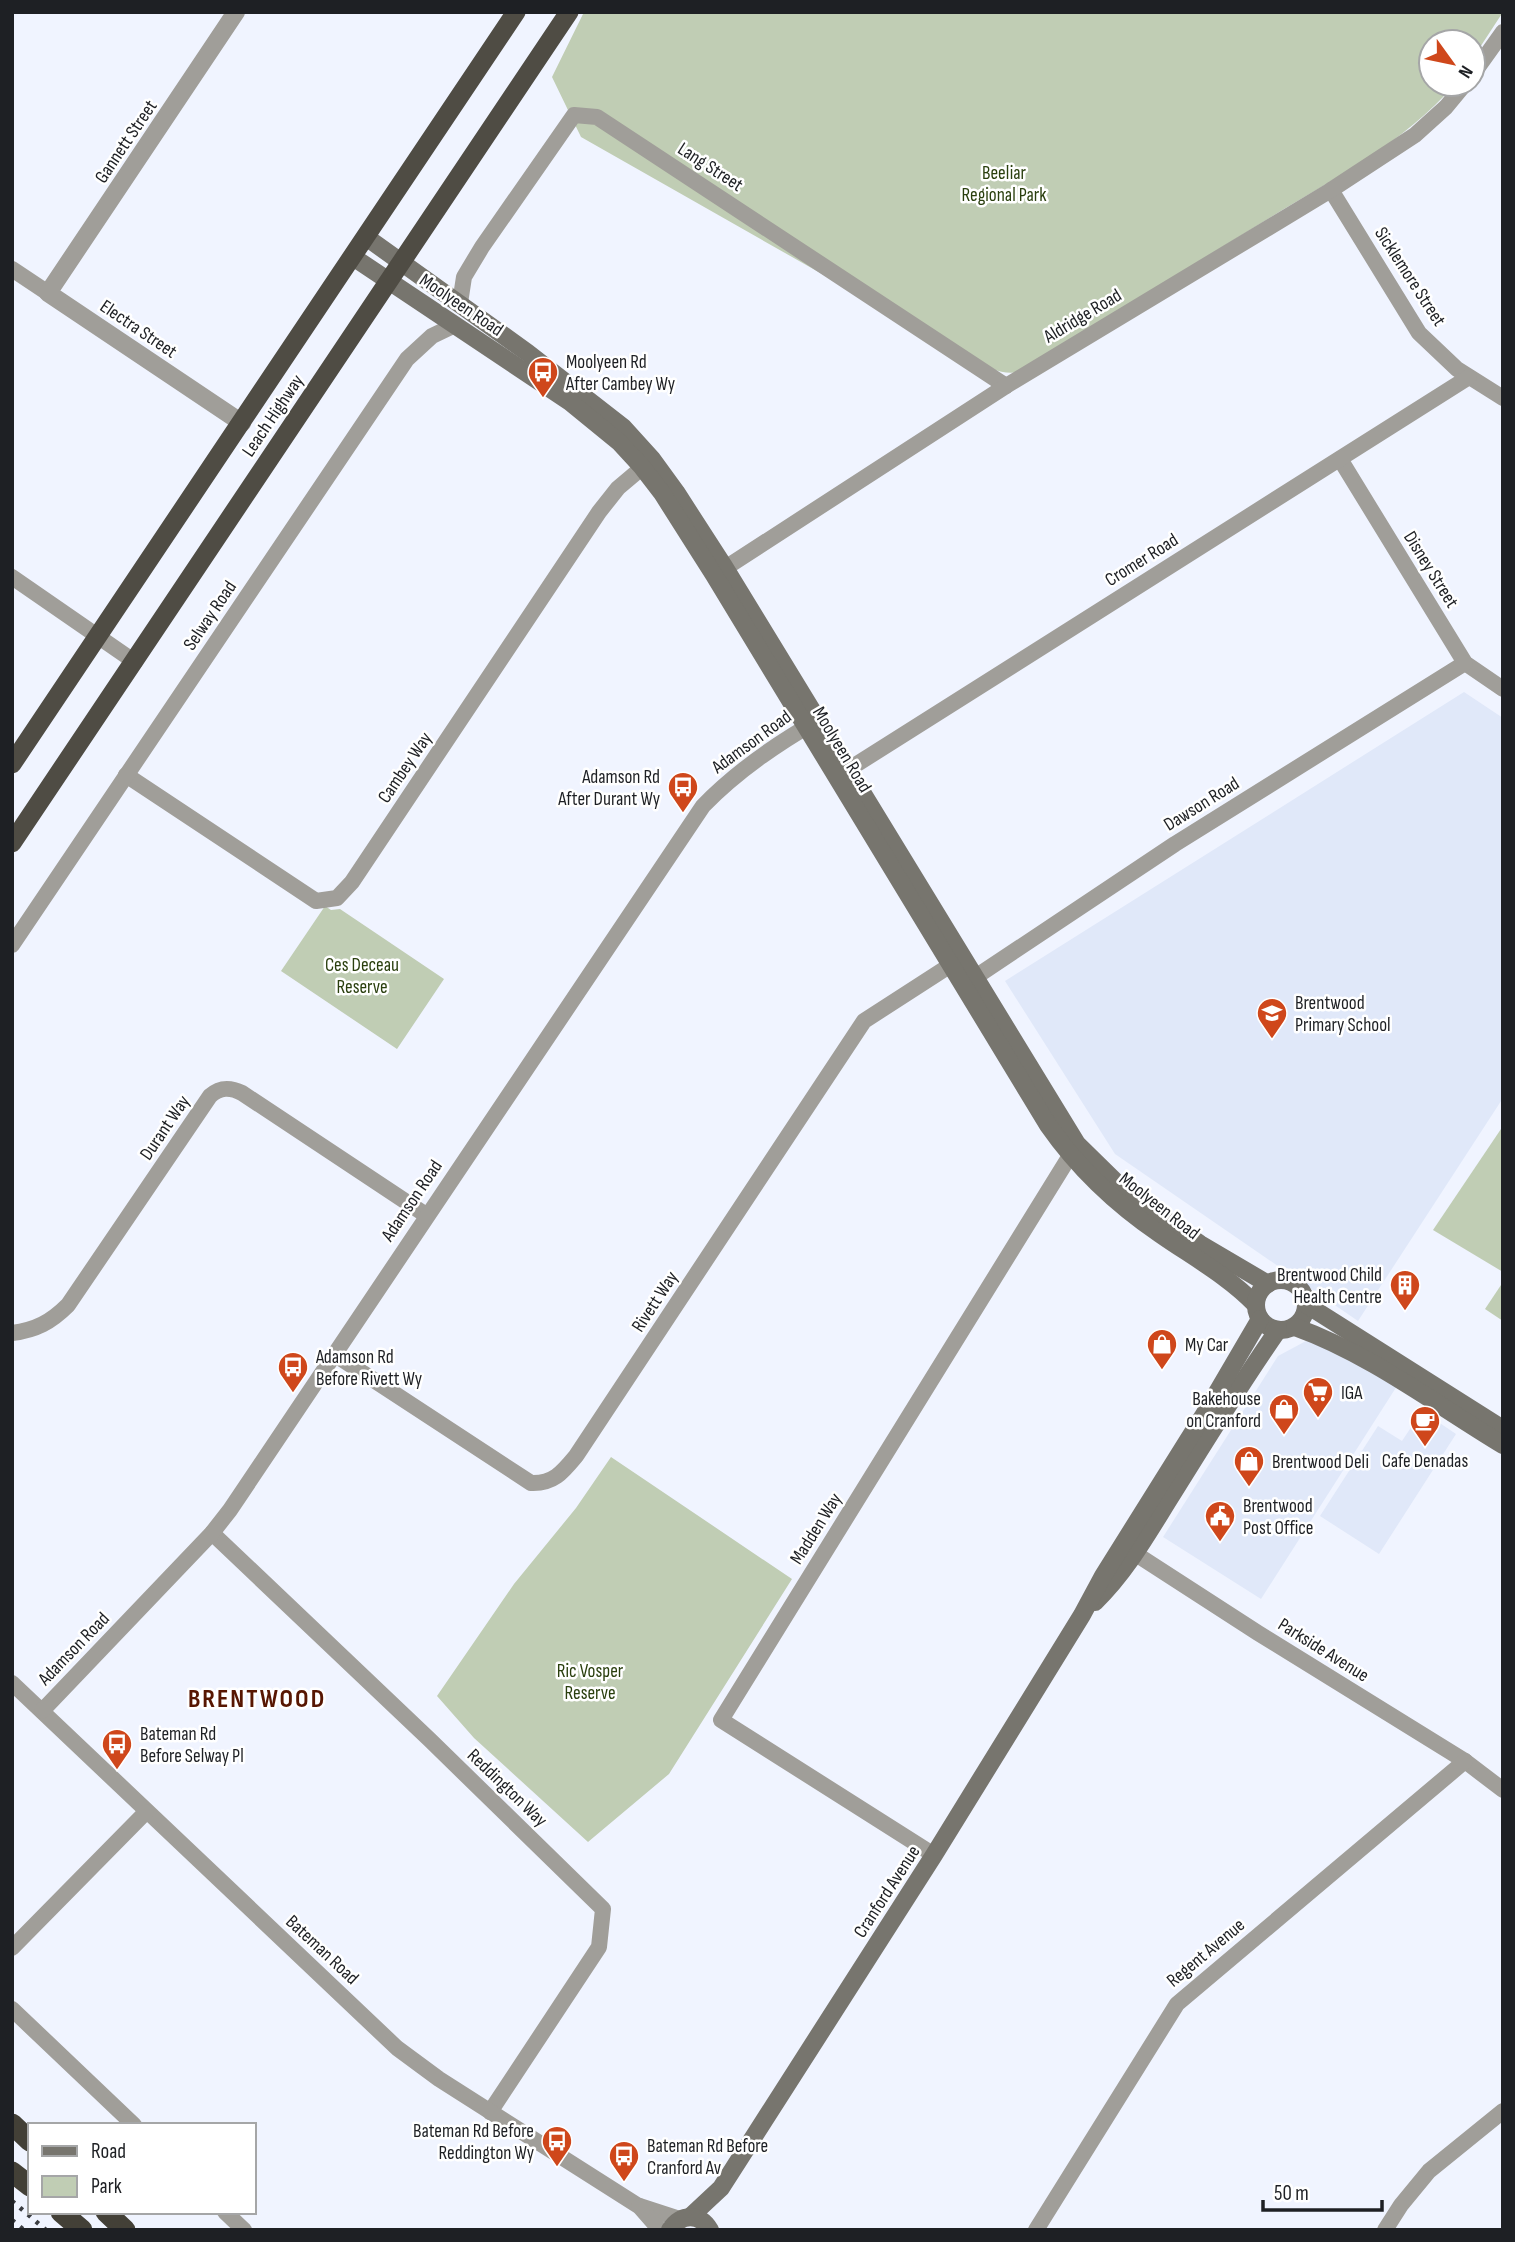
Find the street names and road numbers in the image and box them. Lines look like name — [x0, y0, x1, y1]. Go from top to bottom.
street label: Gannett Street — [90, 96, 163, 188]
street label: Lang Street — [673, 138, 747, 197]
street label: Sicklemore Street — [1369, 223, 1450, 331]
street label: Moolyeen Road — [415, 269, 507, 342]
street label: Aldridge Road — [1039, 284, 1126, 349]
street label: Electra Street — [95, 295, 181, 363]
street label: Leach Highway — [237, 370, 310, 461]
street label: Disney Street — [1398, 527, 1463, 612]
street label: Cromer Road — [1101, 529, 1183, 592]
street label: Selway Road — [179, 577, 242, 655]
street label: Moolyeen Road — [807, 703, 876, 797]
street label: Adamson Road — [707, 706, 796, 779]
street label: Cambey Way — [373, 727, 438, 808]
street label: Dawson Road — [1160, 772, 1244, 836]
street label: Durant Way — [135, 1091, 196, 1165]
street label: Adamson Road — [376, 1156, 448, 1247]
street label: Moolyeen Road — [1114, 1168, 1204, 1245]
street label: Rivett Way — [627, 1266, 684, 1337]
street label: Madden Way — [785, 1488, 847, 1569]
street label: Adamson Road — [33, 1608, 115, 1691]
street label: Parkside Avenue — [1273, 1613, 1373, 1687]
street label: Reddington Way — [462, 1744, 552, 1832]
street label: Cranford Avenue — [849, 1841, 926, 1942]
street label: Bateman Road — [281, 1911, 363, 1990]
street label: Regent Avenue — [1162, 1914, 1250, 1992]

